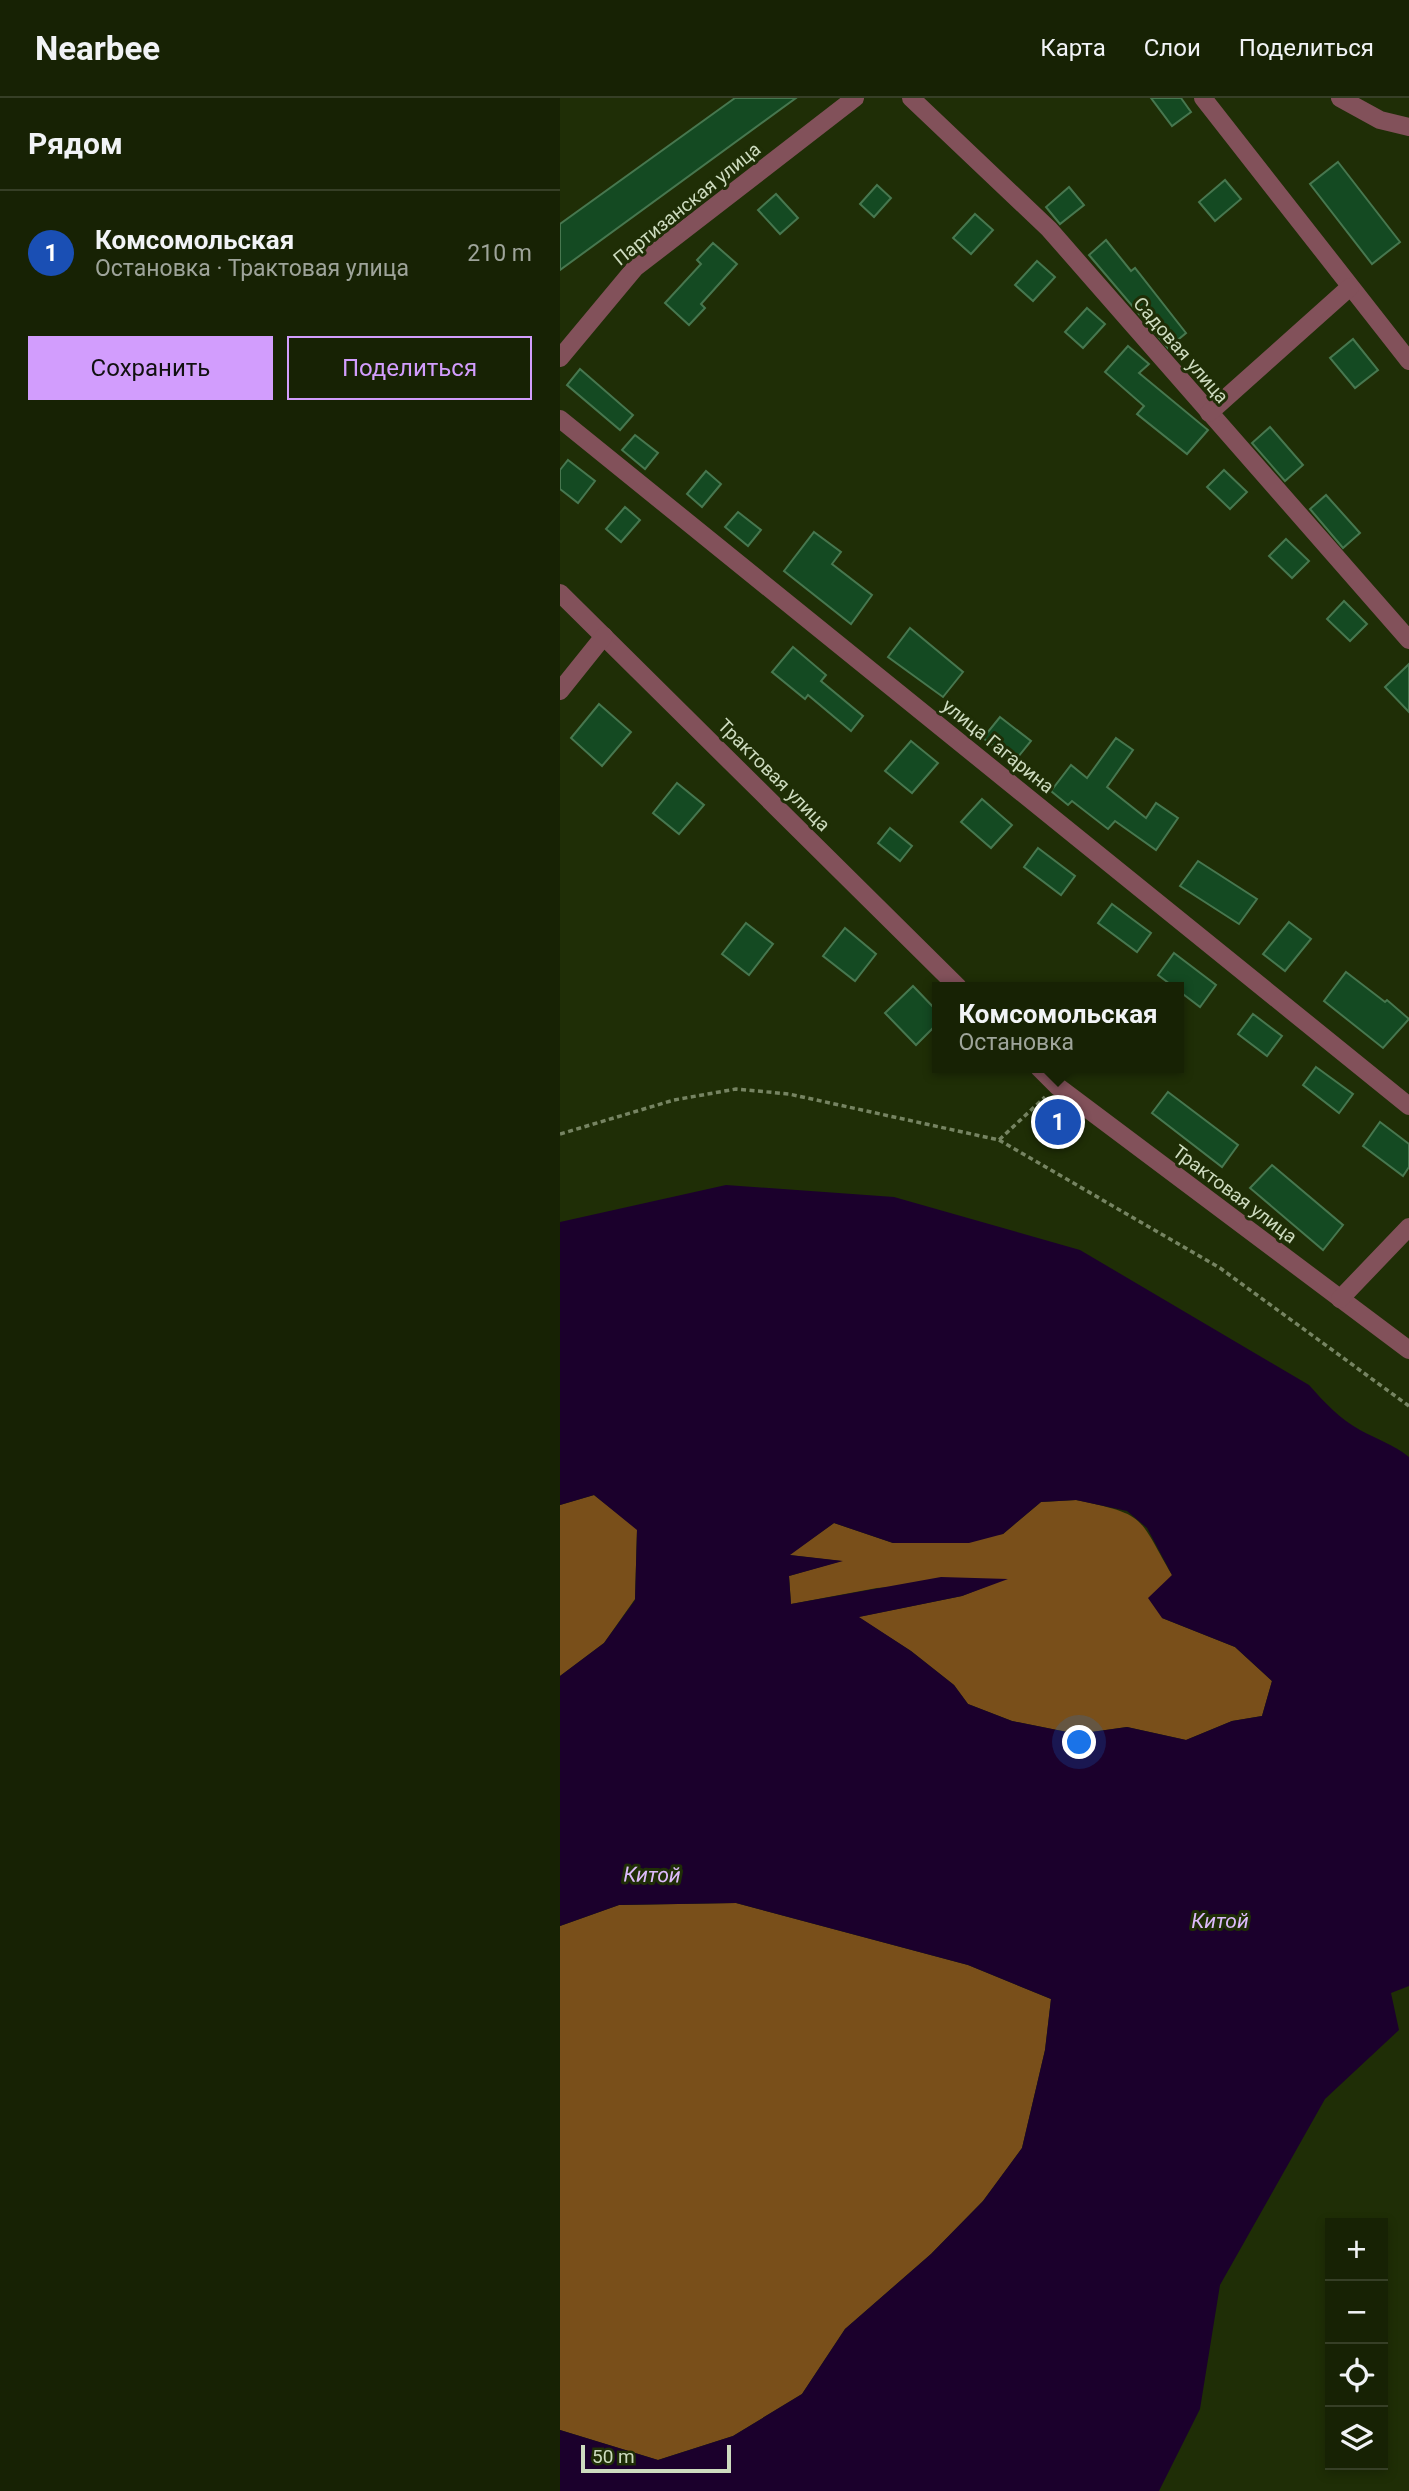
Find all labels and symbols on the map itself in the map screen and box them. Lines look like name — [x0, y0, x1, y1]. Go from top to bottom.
street label: Партизанская улица — [609, 138, 765, 270]
street label: Садовая улица — [1129, 292, 1233, 408]
street label: улица Гагарина — [938, 694, 1058, 798]
street label: Трактовая улица — [713, 714, 835, 836]
pin: 1 — [1035, 1096, 1081, 1148]
street label: Трактовая улица — [1168, 1140, 1302, 1248]
your location — [1062, 1725, 1096, 1759]
water label: Китой — [623, 1863, 681, 1888]
water label: Китой — [1191, 1909, 1249, 1933]
scale bar — [581, 2442, 732, 2474]

